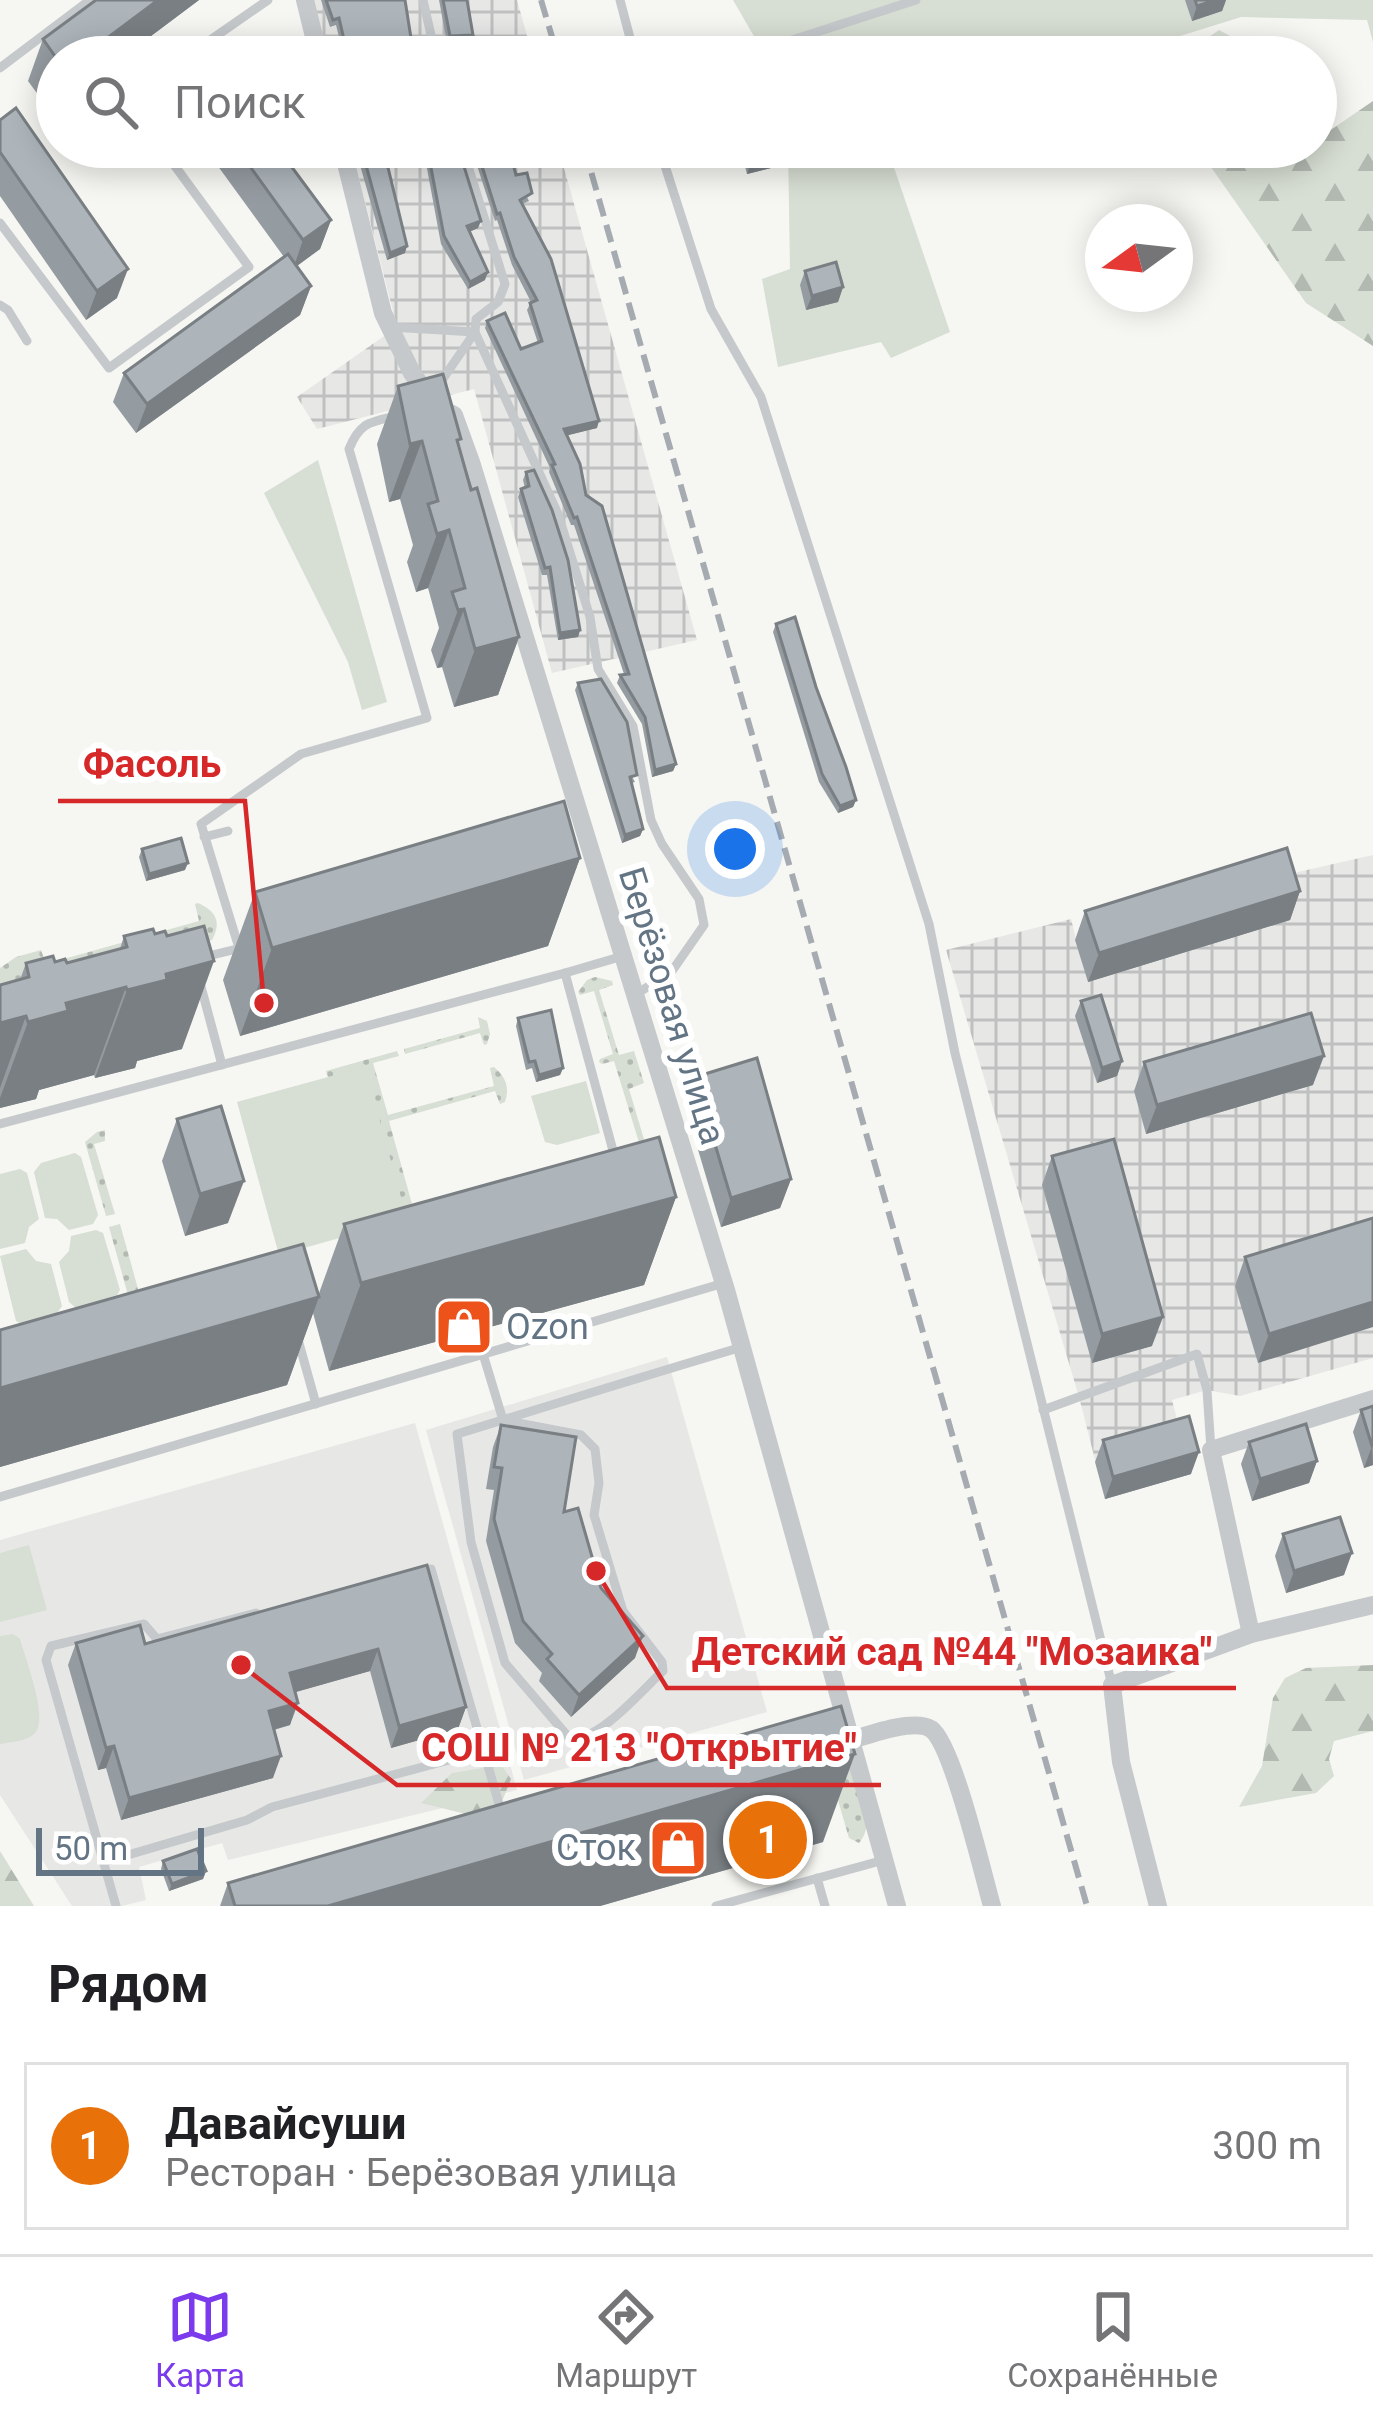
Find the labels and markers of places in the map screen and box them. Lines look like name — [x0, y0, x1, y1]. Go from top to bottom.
callout: Фасоль — [58, 726, 245, 801]
shop icon: Ozon — [433, 1296, 495, 1358]
place label: Ozon — [506, 1306, 589, 1348]
callout: Детский сад №44 "Мозаика" — [667, 1613, 1236, 1688]
callout: СОШ № 213 "Открытие" — [397, 1710, 881, 1785]
pin: 1 — [729, 1795, 807, 1885]
shop icon: Сток — [647, 1817, 709, 1879]
place label: Сток — [556, 1827, 637, 1869]

